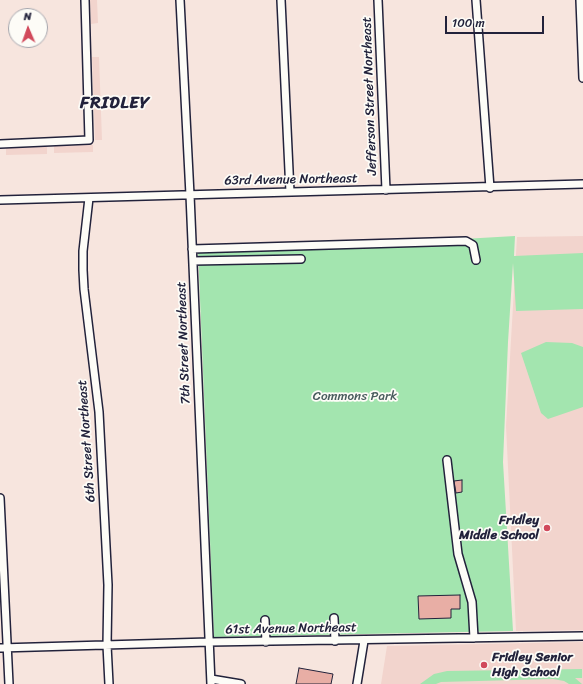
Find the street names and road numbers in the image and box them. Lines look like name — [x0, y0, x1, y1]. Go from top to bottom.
street label: Jefferson Street Northeast — [359, 16, 381, 176]
street label: 63rd Avenue Northeast — [224, 171, 358, 189]
street label: 7th Street Northeast — [174, 281, 194, 405]
street label: 6th Street Northeast — [75, 379, 99, 503]
street label: 61st Avenue Northeast — [225, 620, 357, 638]

